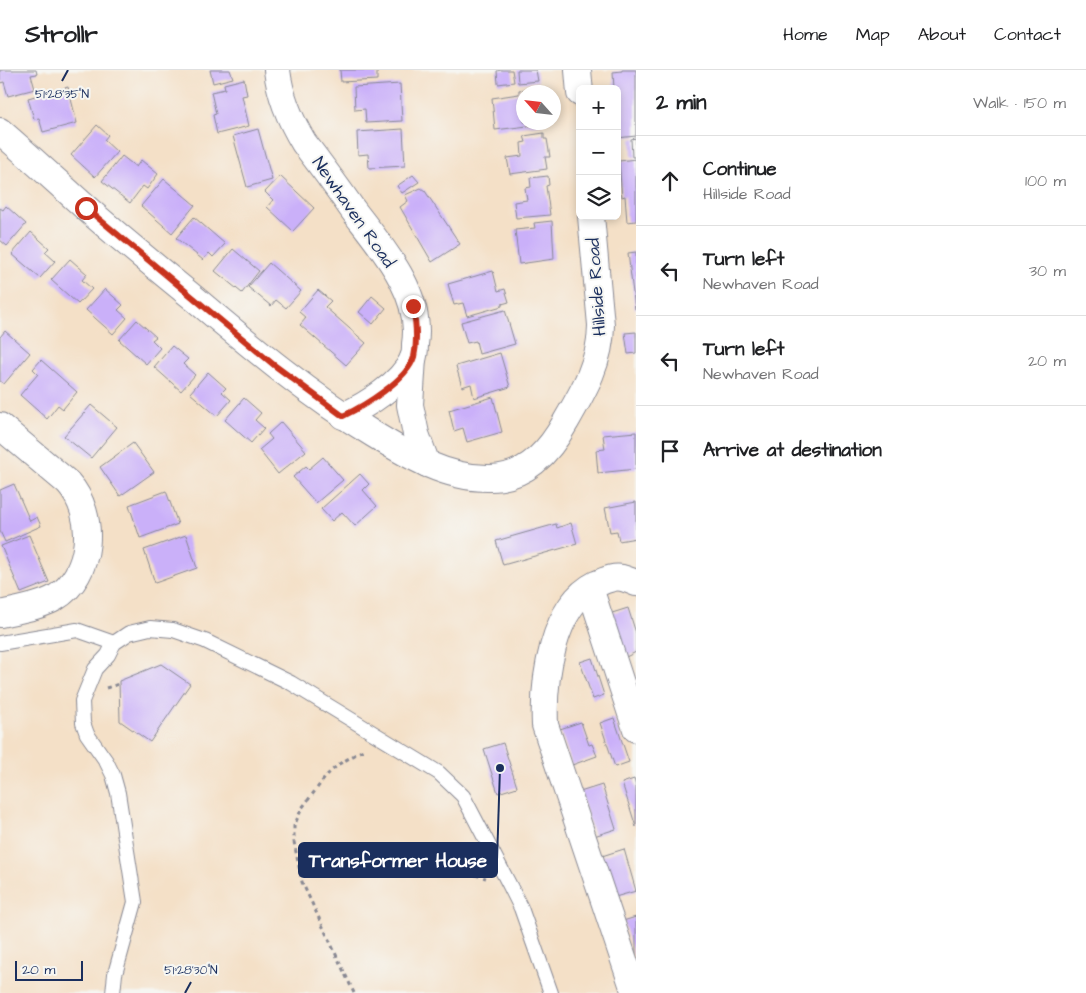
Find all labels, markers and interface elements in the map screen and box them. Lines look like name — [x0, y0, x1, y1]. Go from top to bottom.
text: Strollr — [25, 18, 98, 52]
text: Home — [783, 22, 828, 47]
text: Map — [856, 22, 890, 47]
text: About — [918, 22, 966, 47]
text: Contact — [994, 22, 1061, 47]
north arrow — [516, 85, 561, 130]
map controls — [576, 85, 621, 220]
button: + — [576, 85, 621, 130]
text: 51°28'35"N — [35, 86, 90, 103]
text: 2 min — [656, 88, 706, 117]
text: Walk · 150 m — [973, 92, 1066, 114]
button: − — [576, 130, 621, 175]
street label: Newhaven Road — [306, 152, 401, 273]
text: Continue — [703, 156, 777, 183]
icon: ahead — [656, 167, 684, 195]
text: 100 m — [1025, 170, 1066, 192]
button: layers — [576, 175, 621, 220]
text: Hillside Road — [703, 183, 791, 205]
route start — [75, 197, 98, 220]
street label: Hillside Road — [581, 237, 612, 337]
text: Turn left — [703, 246, 784, 273]
icon: left — [656, 257, 684, 285]
text: 30 m — [1029, 260, 1066, 282]
text: Newhaven Road — [703, 273, 819, 295]
route end — [402, 295, 425, 318]
text: Turn left — [703, 336, 784, 363]
icon: left — [656, 347, 684, 375]
text: 20 m — [1028, 350, 1066, 372]
text: Newhaven Road — [703, 363, 819, 385]
icon: arrive — [656, 437, 684, 465]
text: Arrive at destination — [703, 437, 882, 464]
callout: Transformer House — [299, 843, 497, 877]
text: Transformer House — [308, 848, 488, 875]
scale bar — [15, 958, 82, 981]
text: 20 m — [22, 960, 55, 980]
text: 51°28'30"N — [164, 962, 218, 979]

